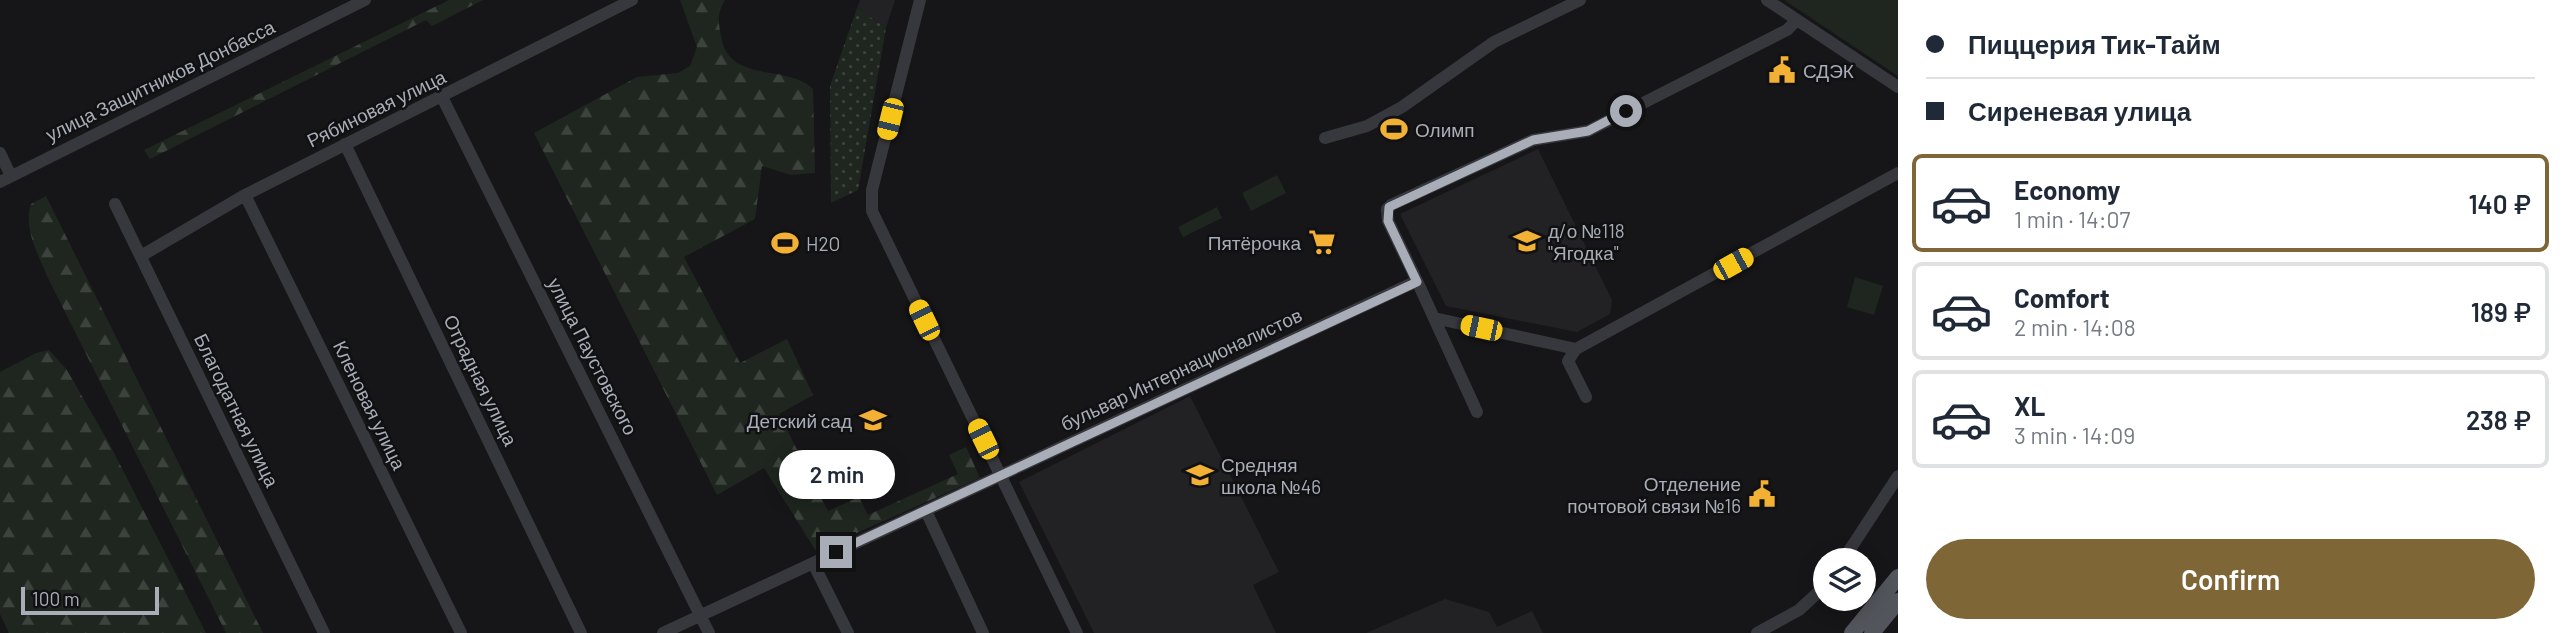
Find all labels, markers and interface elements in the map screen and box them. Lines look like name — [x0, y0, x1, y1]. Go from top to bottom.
street label: улица Защитников Донбасса — [42, 14, 279, 146]
text: Пиццерия Тик-Тайм — [1968, 28, 2221, 59]
public building icon: СДЭК — [1767, 55, 1797, 85]
place label: СДЭК — [1803, 59, 1854, 82]
street label: Рябиновая улица — [303, 64, 450, 152]
route start — [1610, 95, 1642, 127]
text: Сиреневая улица — [1968, 95, 2191, 126]
car — [875, 96, 906, 142]
sports icon: Олимп — [1379, 114, 1409, 144]
place label: Олимп — [1415, 118, 1475, 141]
icon: car — [1930, 172, 1993, 235]
text: Economy — [2014, 174, 2120, 205]
text: 140 ₽ — [2468, 188, 2531, 219]
text: 1 min · 14:07 — [2014, 205, 2130, 233]
place label: д/о №118 "Ягодка" — [1548, 219, 1625, 264]
school or university icon: д/о №118 "Ягодка" — [1512, 226, 1542, 256]
supermarket icon: Пятёрочка — [1307, 227, 1337, 257]
sports icon: H2O — [770, 228, 800, 258]
place label: Пятёрочка — [1208, 231, 1301, 254]
place label: H2O — [806, 232, 840, 255]
car — [1710, 245, 1757, 283]
street label: улица Паустовского — [543, 274, 643, 438]
icon: car — [1930, 280, 1993, 343]
text: Comfort — [2014, 282, 2110, 313]
text: 189 ₽ — [2471, 296, 2531, 327]
car — [906, 297, 943, 343]
street label: бульвар Интернационалистов — [1057, 303, 1305, 435]
street label: Отрадная улица — [439, 311, 523, 450]
car — [1459, 313, 1504, 343]
text: 2 min · 14:08 — [2014, 313, 2136, 341]
street label: Благодатная улица — [190, 330, 284, 491]
street label: Кленовая улица — [329, 337, 411, 474]
icon: car — [1930, 388, 1993, 451]
text: XL — [2014, 390, 2045, 421]
text: 238 ₽ — [2466, 404, 2531, 435]
school or university icon: Детский сад — [858, 405, 888, 435]
place label: Детский сад — [747, 409, 852, 432]
car — [965, 416, 1002, 462]
text: 3 min · 14:09 — [2014, 421, 2135, 449]
callout: 2 min — [778, 450, 894, 500]
place label: Средняя школа №46 — [1221, 453, 1321, 498]
text: 2 min — [810, 460, 864, 488]
school or university icon: Средняя школа №46 — [1185, 460, 1215, 490]
place label: Отделение почтовой связи №16 — [1567, 472, 1741, 517]
public building icon: Отделение почтовой связи №16 — [1747, 479, 1777, 509]
route end — [820, 536, 852, 568]
button: Confirm — [1926, 539, 2535, 619]
map controls — [1813, 548, 1876, 611]
button: layers — [1813, 548, 1876, 611]
scale bar — [21, 584, 159, 616]
text: 100 m — [32, 587, 80, 610]

